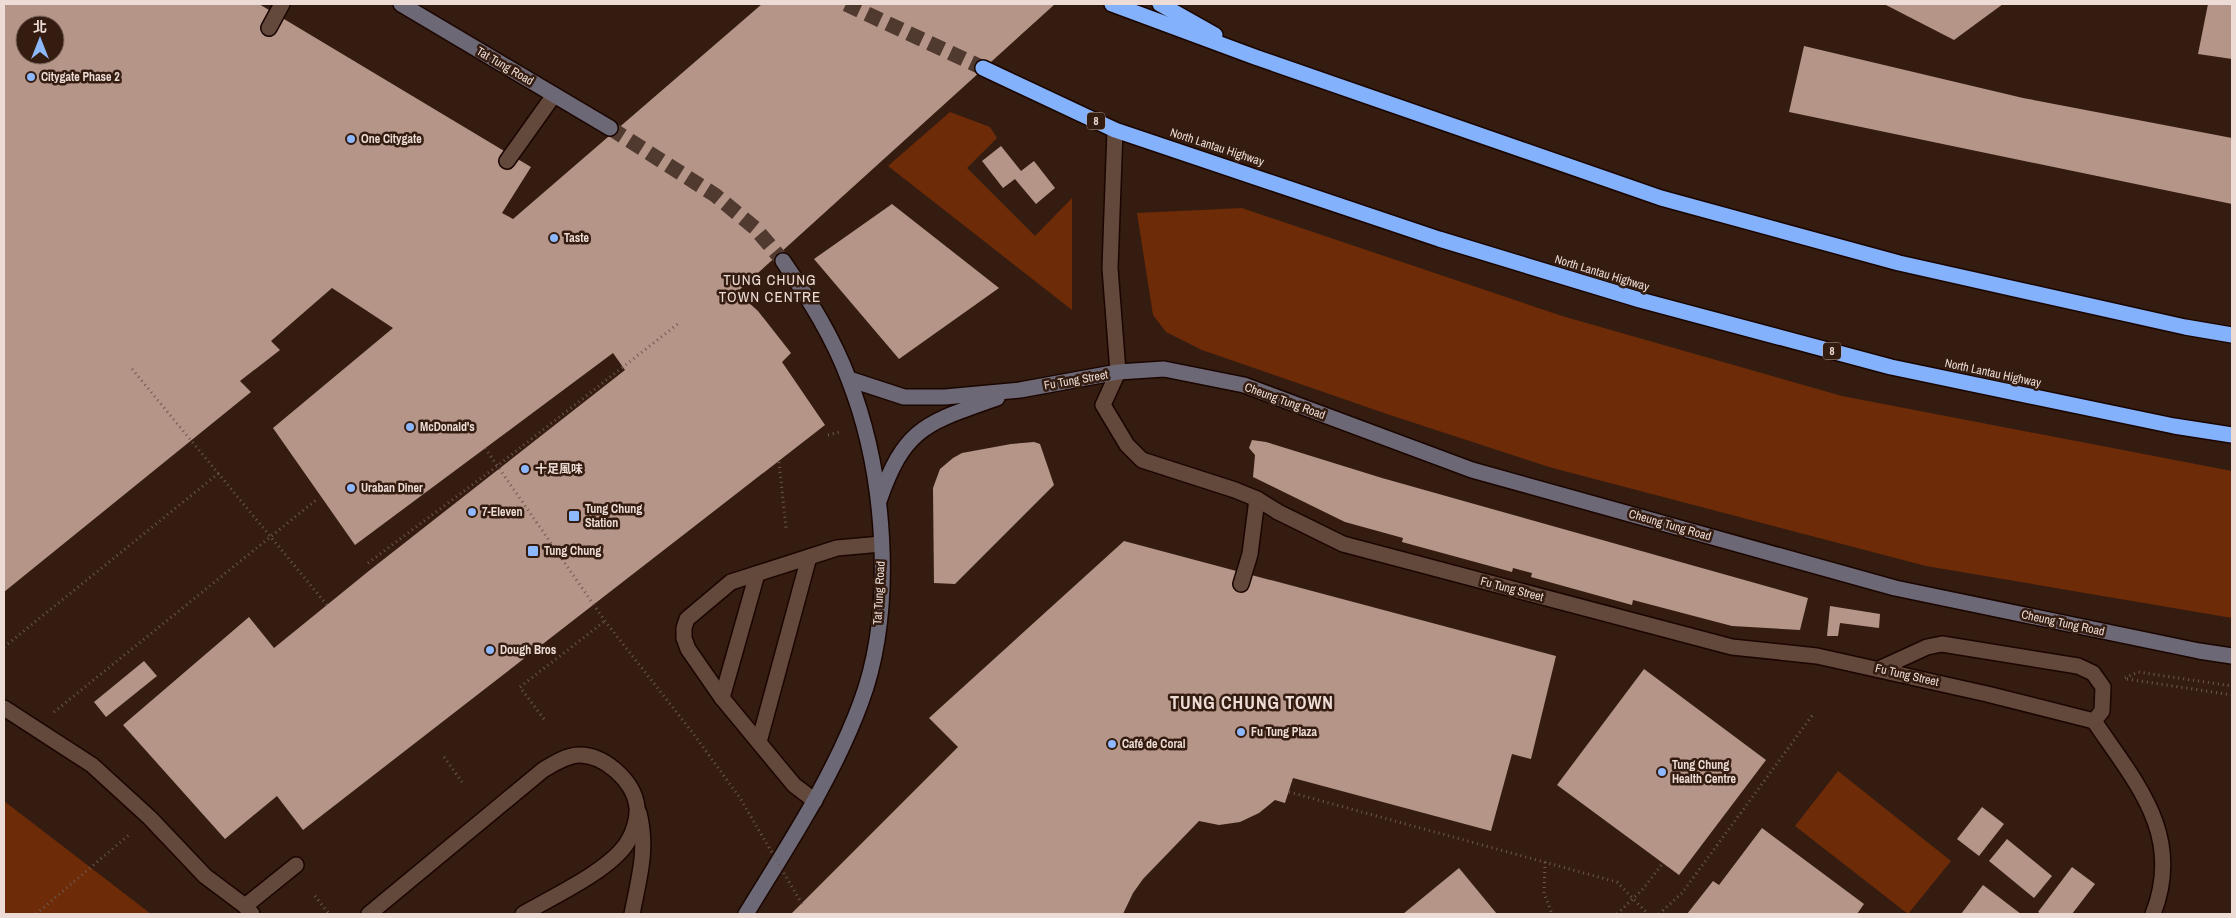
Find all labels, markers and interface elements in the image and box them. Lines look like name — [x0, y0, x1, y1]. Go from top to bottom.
north arrow — [15, 15, 65, 65]
text: 北 — [33, 18, 47, 36]
street label: Tat Tung Road — [473, 43, 537, 89]
place label: Citygate Phase 2 — [41, 69, 120, 85]
marker: Citygate Phase 2 — [25, 71, 37, 83]
road number: 8 — [1087, 112, 1105, 130]
street label: North Lantau Highway — [1168, 124, 1266, 170]
place label: One Citygate — [361, 131, 422, 147]
marker: One Citygate — [345, 133, 357, 145]
place label: Taste — [564, 230, 590, 246]
marker: Taste — [548, 232, 560, 244]
street label: North Lantau Highway — [1553, 251, 1651, 295]
district label: TUNG CHUNG TOWN CENTRE — [719, 269, 821, 307]
road number: 8 — [1823, 342, 1841, 360]
street label: North Lantau Highway — [1943, 355, 2043, 391]
street label: Fu Tung Street — [1043, 366, 1109, 393]
street label: Cheung Tung Road — [1242, 379, 1328, 423]
place label: McDonald's — [420, 419, 475, 435]
marker: McDonald's — [404, 421, 416, 433]
place label: 十足風味 — [535, 461, 583, 477]
marker: 十足風味 — [519, 463, 531, 475]
place label: Uraban Diner — [361, 480, 423, 496]
marker: Uraban Diner — [345, 482, 357, 494]
place label: Tung Chung Station — [585, 501, 642, 531]
place label: 7-Eleven — [482, 504, 522, 520]
marker: 7-Eleven — [466, 506, 478, 518]
street label: Cheung Tung Road — [1627, 506, 1713, 544]
marker: Tung Chung Station — [567, 509, 581, 523]
place label: Tung Chung — [544, 543, 601, 559]
marker: Tung Chung — [526, 544, 540, 558]
street label: Tat Tung Road — [869, 561, 889, 625]
street label: Fu Tung Street — [1479, 573, 1546, 605]
street label: Cheung Tung Road — [2020, 606, 2106, 640]
place label: Dough Bros — [500, 642, 557, 658]
marker: Dough Bros — [484, 644, 496, 656]
street label: Fu Tung Street — [1874, 660, 1941, 690]
district label: TUNG CHUNG TOWN — [1170, 690, 1334, 715]
place label: Fu Tung Plaza — [1251, 724, 1318, 740]
marker: Fu Tung Plaza — [1235, 726, 1247, 738]
place label: Café de Coral — [1122, 736, 1186, 752]
marker: Café de Coral — [1106, 738, 1118, 750]
place label: Tung Chung Health Centre — [1672, 757, 1737, 787]
marker: Tung Chung Health Centre — [1656, 766, 1668, 778]

